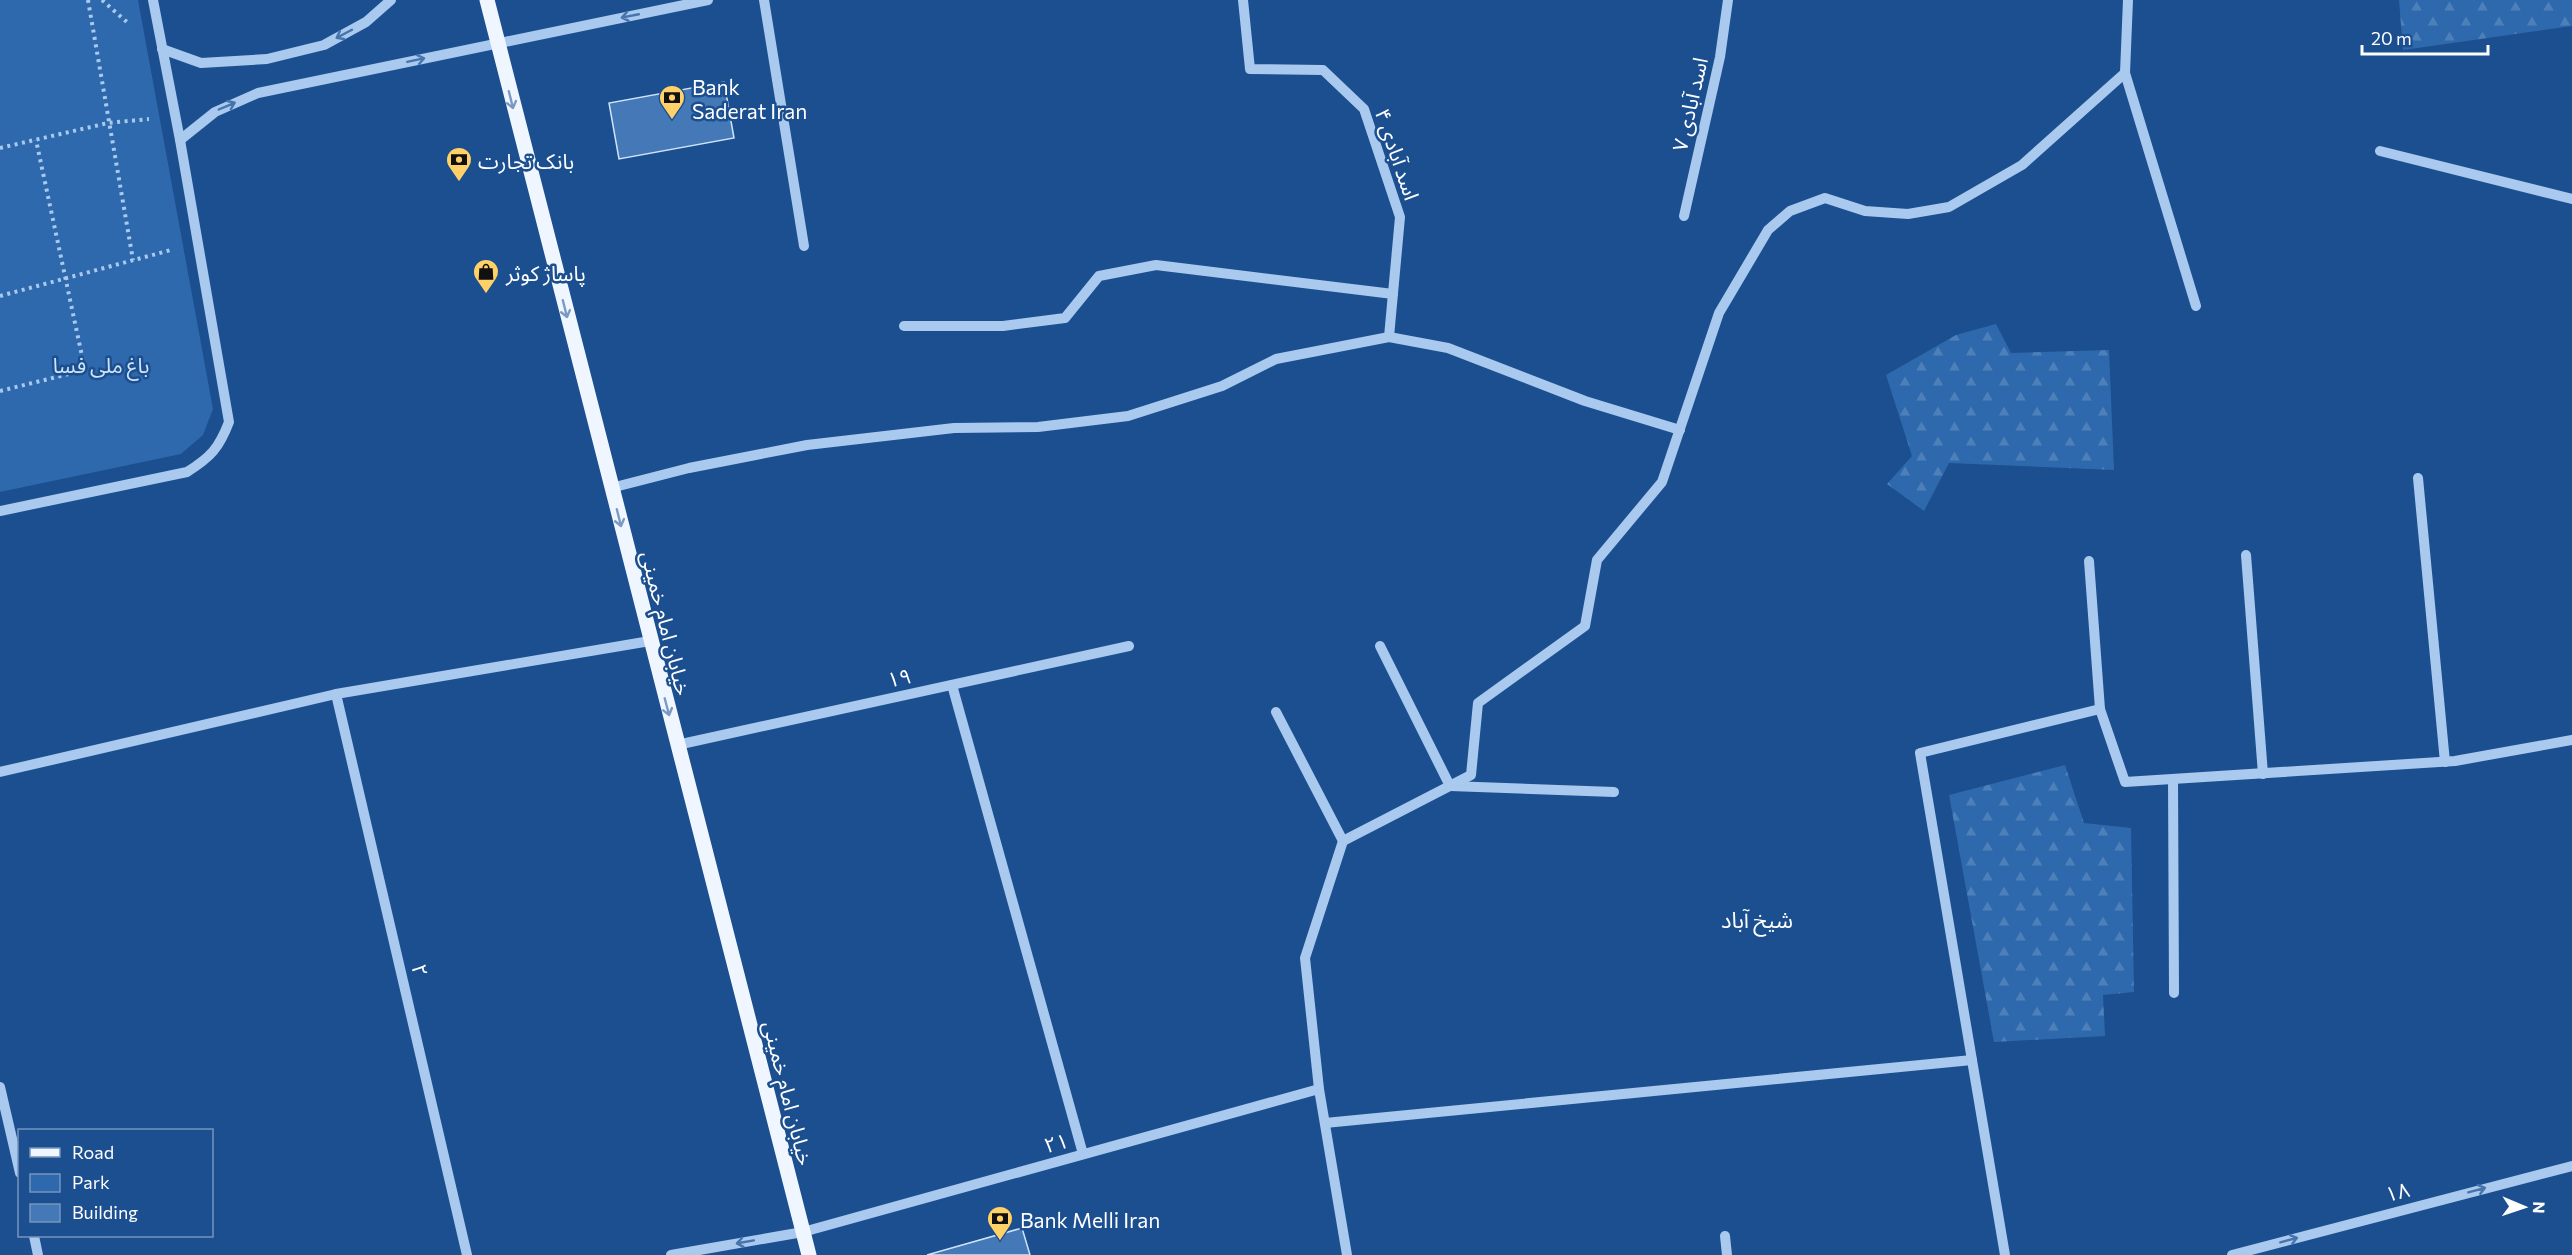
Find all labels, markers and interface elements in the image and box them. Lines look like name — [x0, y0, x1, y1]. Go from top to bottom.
one-way arrow — [621, 11, 640, 22]
scale bar — [2362, 18, 2488, 56]
text: 20 m — [2371, 27, 2412, 49]
one-way arrow — [336, 28, 353, 40]
one-way arrow — [406, 54, 426, 65]
street label: اسد آبادی ۷ — [1666, 55, 1713, 154]
place label: Bank Saderat Iran — [692, 74, 807, 123]
bank icon: Bank Saderat Iran — [657, 83, 687, 121]
one-way arrow — [506, 90, 518, 109]
one-way arrow — [218, 100, 236, 112]
street label: اسد آبادی ۴ — [1370, 105, 1425, 203]
bank icon: بانک تجارت — [444, 145, 474, 183]
place label: بانک تجارت — [478, 148, 574, 174]
shop icon: پاساژ کوثر — [471, 257, 501, 295]
place label: پاساژ کوثر — [505, 260, 586, 287]
one-way arrow — [560, 299, 571, 318]
park label: باغ ملی فسا — [53, 352, 149, 381]
one-way arrow — [613, 508, 625, 527]
street label: خیابان امام خمینی — [632, 548, 697, 699]
street label: ۱۹ — [885, 662, 913, 692]
one-way arrow — [662, 697, 674, 716]
district label: شیخ آباد — [1721, 906, 1793, 937]
street label: ۲ — [407, 961, 435, 979]
street label: خیابان امام خمینی — [754, 1018, 819, 1169]
street label: ۲۱ — [1041, 1127, 1071, 1157]
legend — [18, 1129, 213, 1237]
text: Road — [72, 1141, 114, 1163]
text: Park — [72, 1171, 110, 1193]
street label: ۱۸ — [2382, 1176, 2412, 1206]
north arrow — [2494, 1177, 2554, 1237]
one-way arrow — [2467, 1184, 2486, 1196]
text: Building — [72, 1201, 138, 1223]
text: N — [2530, 1201, 2549, 1214]
bank icon: Bank Melli Iran — [985, 1204, 1015, 1242]
place label: Bank Melli Iran — [1020, 1207, 1160, 1232]
one-way arrow — [2279, 1234, 2298, 1245]
one-way arrow — [736, 1237, 756, 1248]

